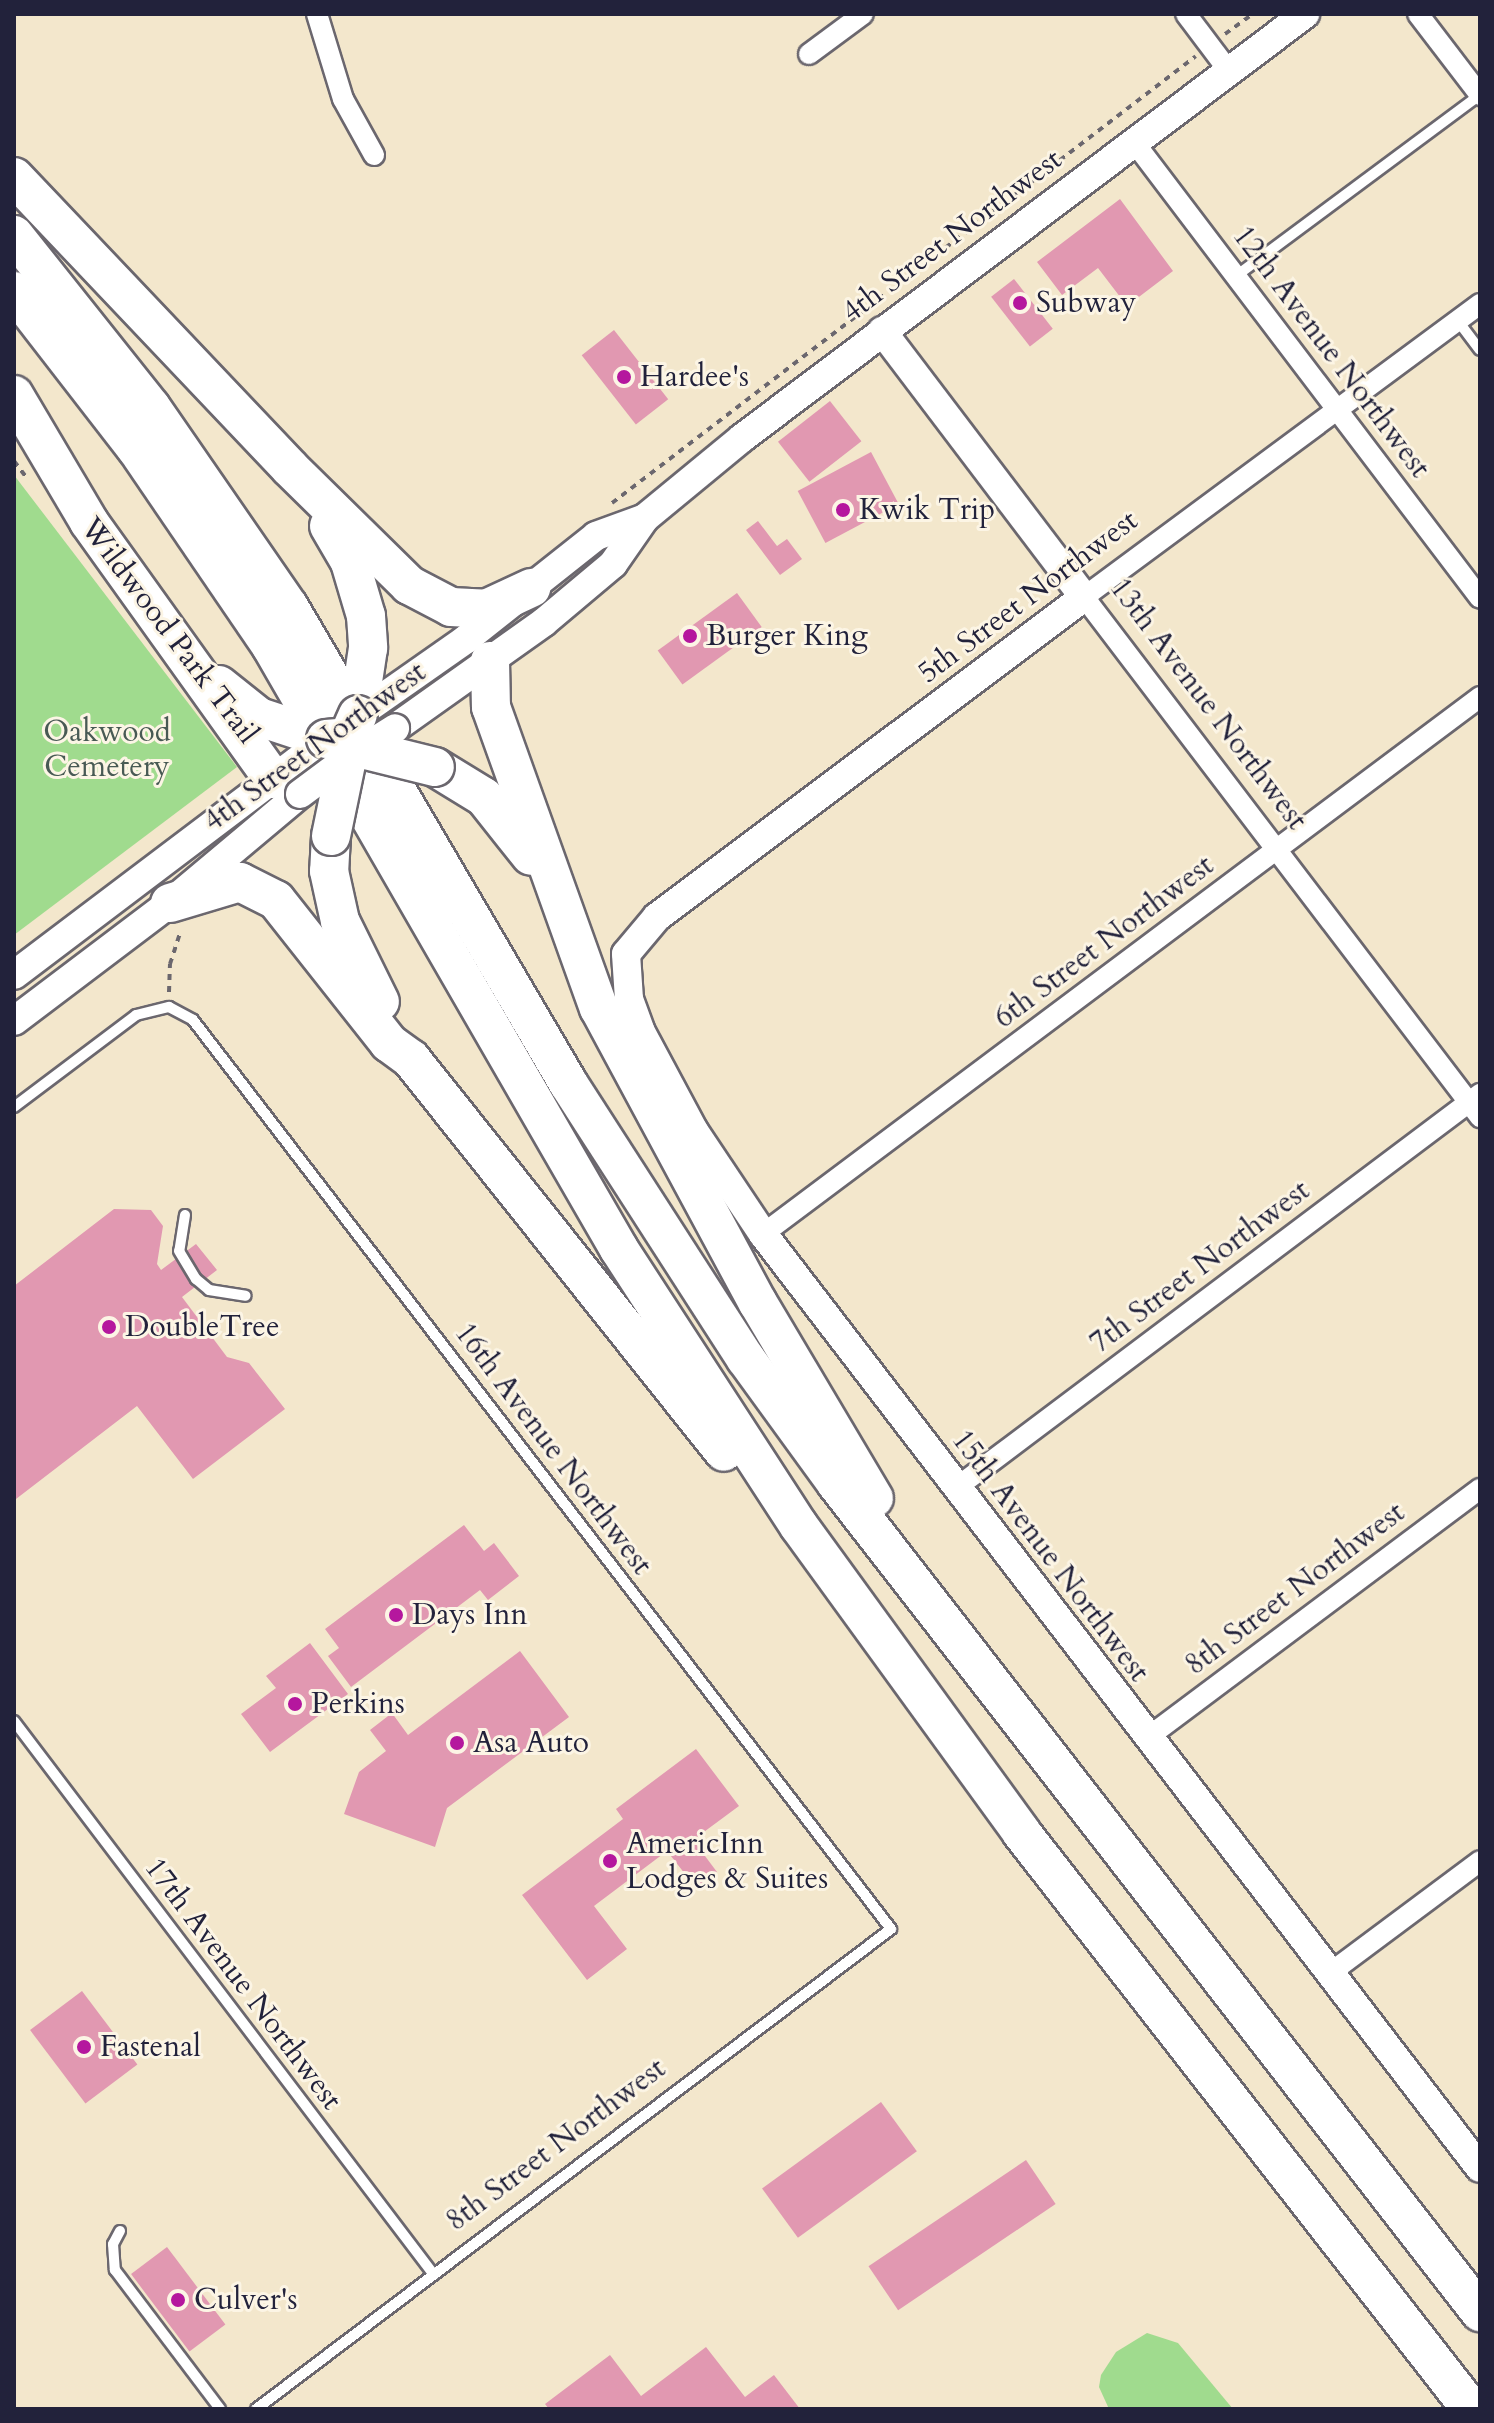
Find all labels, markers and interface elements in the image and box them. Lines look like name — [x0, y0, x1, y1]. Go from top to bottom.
street label: 4th Street Northwest — [835, 142, 1069, 330]
street label: 12th Avenue Northwest — [1225, 219, 1437, 485]
place label: Subway — [1036, 285, 1136, 321]
marker: Subway — [1011, 294, 1029, 312]
place label: Hardee's — [640, 359, 749, 395]
marker: Hardee's — [615, 368, 633, 386]
place label: Kwik Trip — [859, 492, 995, 528]
marker: Kwik Trip — [834, 501, 852, 519]
street label: 5th Street Northwest — [911, 503, 1145, 691]
street label: Wildwood Park Trail — [72, 511, 266, 751]
street label: 13th Avenue Northwest — [1102, 571, 1314, 837]
place label: Burger King — [706, 618, 868, 654]
marker: Burger King — [681, 627, 699, 645]
street label: 4th Street Northwest — [197, 654, 433, 840]
park label: Oakwood Cemetery — [43, 714, 171, 784]
street label: 6th Street Northwest — [987, 848, 1221, 1036]
street label: 7th Street Northwest — [1083, 1173, 1317, 1361]
place label: DoubleTree — [125, 1309, 280, 1345]
street label: 16th Avenue Northwest — [447, 1316, 659, 1582]
marker: DoubleTree — [100, 1318, 118, 1336]
street label: 15th Avenue Northwest — [944, 1423, 1156, 1689]
street label: 8th Street Northwest — [1178, 1495, 1412, 1683]
place label: Days Inn — [412, 1597, 528, 1633]
marker: Days Inn — [387, 1606, 405, 1624]
place label: Perkins — [311, 1686, 405, 1722]
marker: Perkins — [286, 1695, 304, 1713]
place label: Asa Auto — [473, 1725, 589, 1761]
marker: Asa Auto — [448, 1734, 466, 1752]
place label: AmericInn Lodges & Suites — [626, 1826, 828, 1896]
street label: 17th Avenue Northwest — [137, 1851, 349, 2117]
marker: AmericInn Lodges & Suites — [601, 1852, 619, 1870]
place label: Fastenal — [100, 2029, 201, 2065]
marker: Fastenal — [75, 2038, 93, 2056]
street label: 8th Street Northwest — [439, 2051, 673, 2239]
place label: Culver's — [194, 2282, 298, 2318]
marker: Culver's — [169, 2291, 187, 2309]

